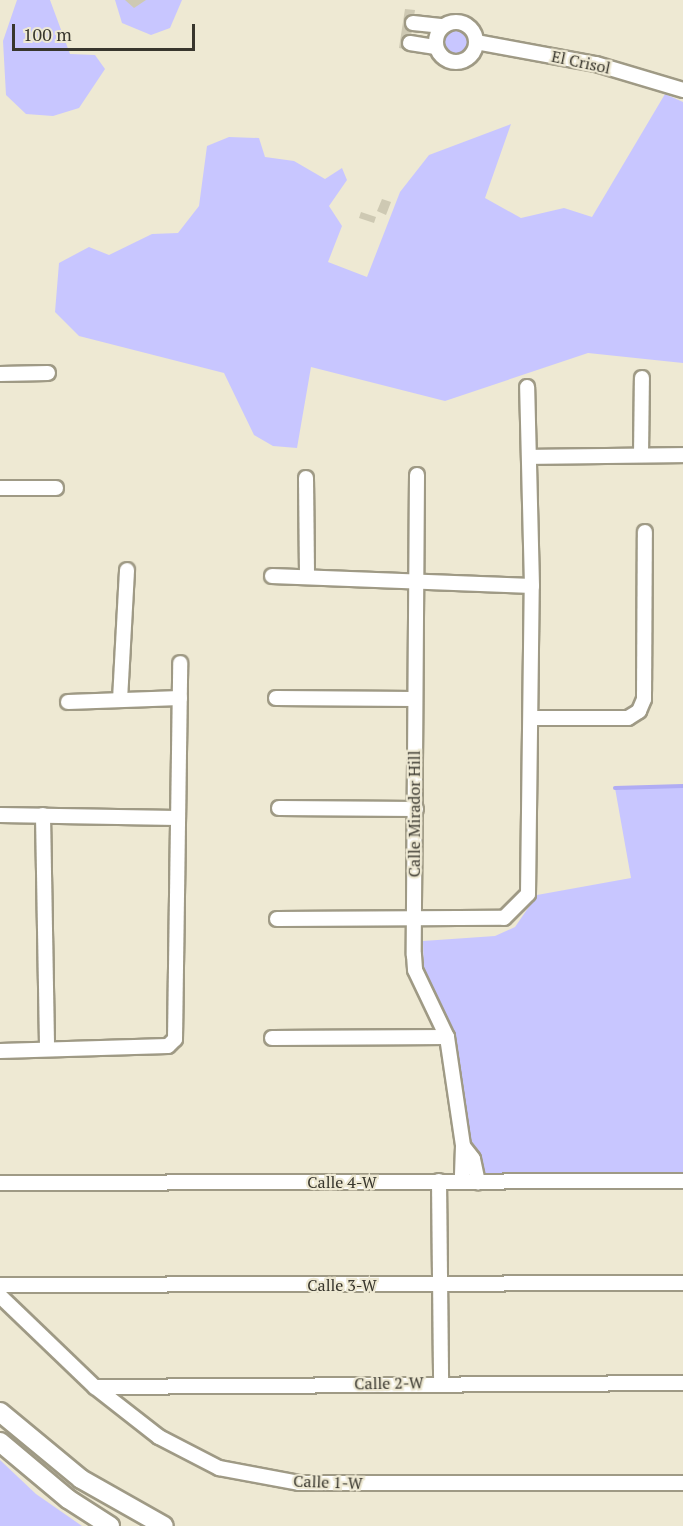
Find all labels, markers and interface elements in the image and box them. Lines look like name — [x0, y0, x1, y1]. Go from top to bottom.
scale bar — [15, 12, 198, 50]
text: 100 m — [23, 22, 72, 46]
street label: El Crisol — [550, 46, 612, 78]
street label: Calle Mirador Hill — [404, 751, 424, 877]
street label: Calle 4-W — [307, 1172, 377, 1192]
street label: Calle 3-W — [307, 1275, 377, 1295]
street label: Calle 2-W — [354, 1373, 424, 1393]
street label: Calle 1-W — [293, 1471, 363, 1493]

